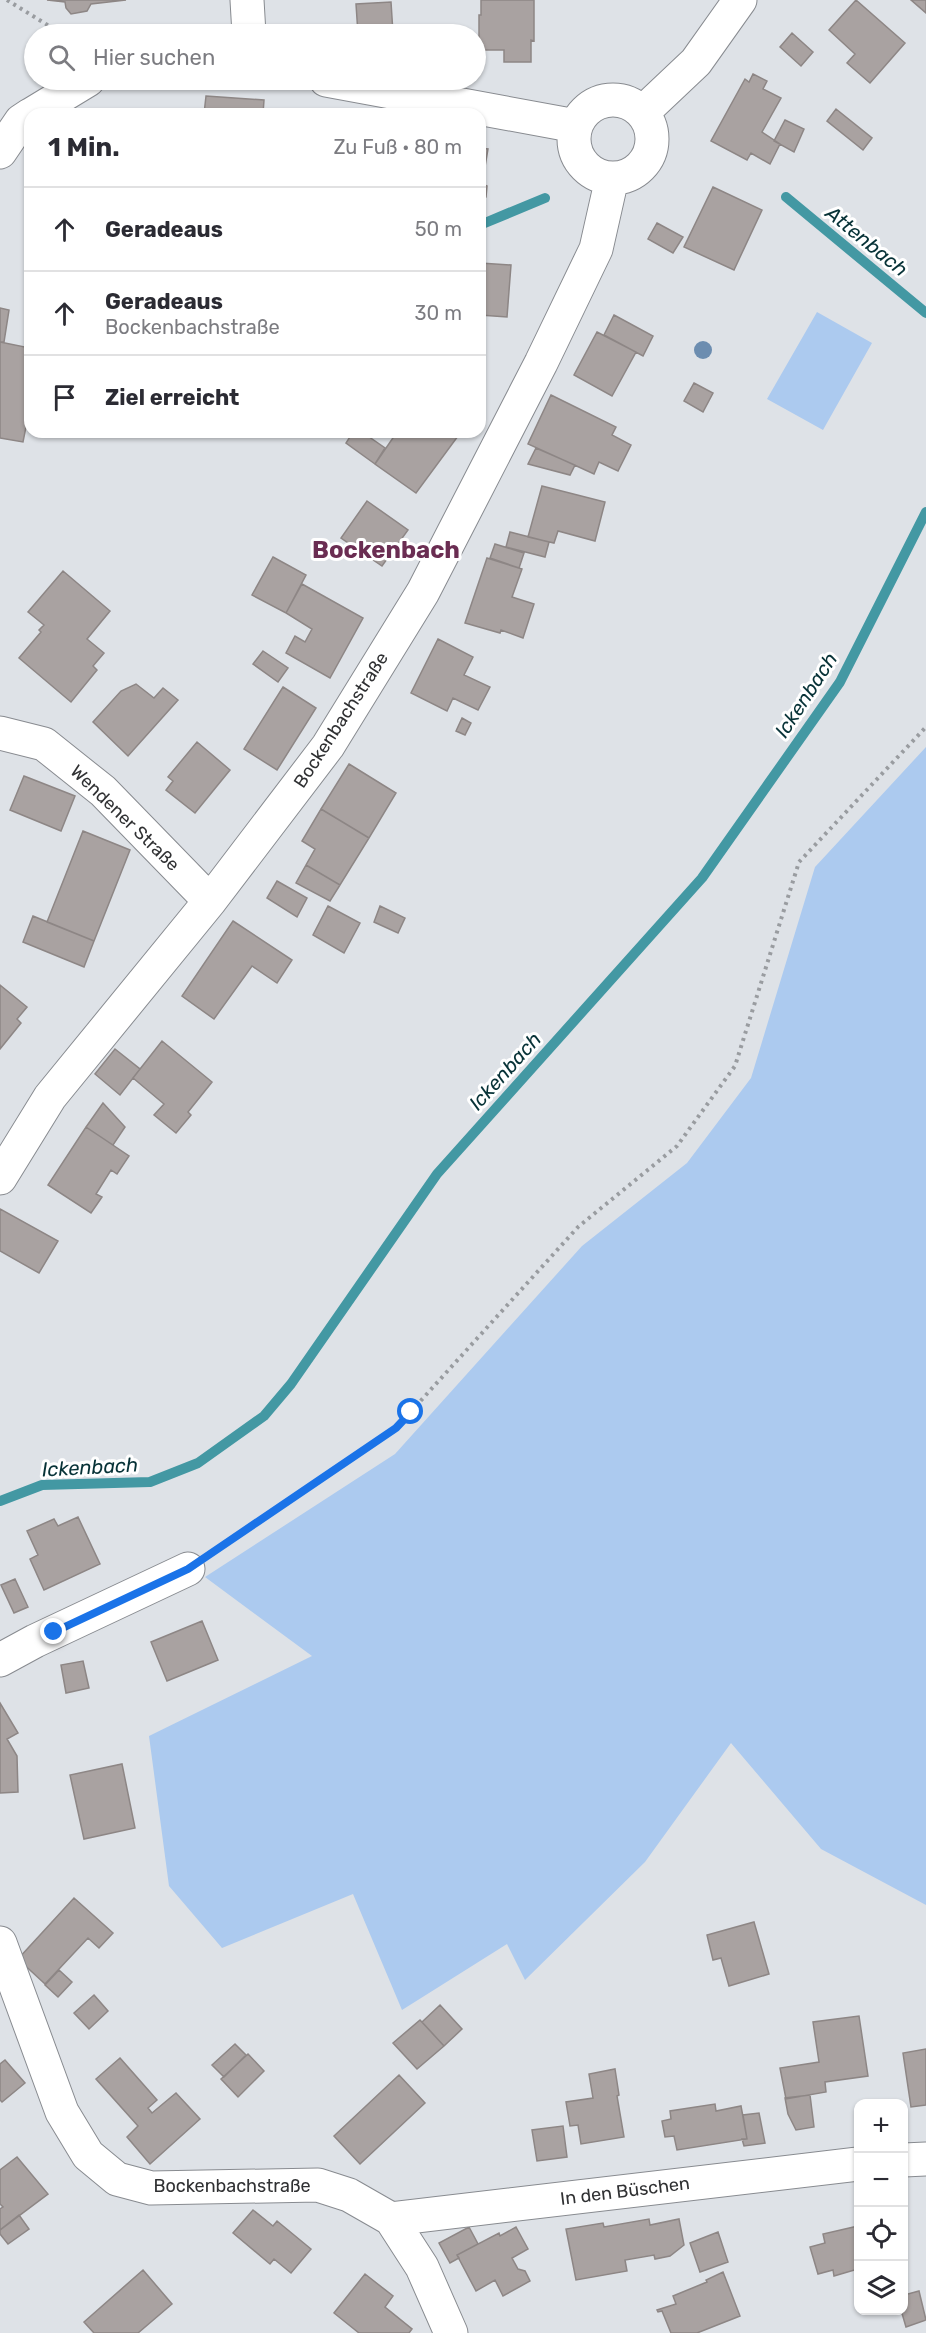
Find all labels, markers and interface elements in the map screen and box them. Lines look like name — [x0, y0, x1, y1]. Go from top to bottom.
search box — [24, 24, 486, 90]
icon: search — [45, 41, 78, 74]
text: Hier suchen — [93, 44, 215, 71]
text: 1 Min. — [48, 132, 120, 163]
text: Zu Fuß · 80 m — [334, 135, 462, 159]
water label: Attenbach — [820, 200, 913, 281]
icon: ahead — [48, 213, 81, 246]
text: Geradeaus — [105, 216, 223, 243]
text: 50 m — [415, 217, 462, 241]
text: Geradeaus — [105, 288, 223, 315]
icon: ahead — [48, 297, 81, 330]
text: 30 m — [415, 301, 462, 325]
text: Bockenbachstraße — [105, 315, 280, 339]
icon: arrive — [48, 381, 81, 414]
text: Ziel erreicht — [105, 384, 239, 411]
district label: Bockenbach — [312, 536, 460, 564]
street label: Bockenbachstraße — [289, 648, 393, 792]
water label: Ickenbach — [770, 648, 842, 742]
street label: Wendener Straße — [66, 760, 184, 876]
water label: Ickenbach — [464, 1027, 546, 1115]
route start — [397, 1398, 423, 1424]
water label: Ickenbach — [41, 1452, 139, 1482]
route end — [40, 1618, 66, 1644]
map controls — [854, 2099, 908, 2315]
button: + — [854, 2099, 908, 2153]
button: − — [854, 2153, 908, 2207]
street label: In den Büschen — [559, 2172, 691, 2210]
street label: Bockenbachstraße — [153, 2175, 311, 2197]
button: locate — [854, 2207, 908, 2261]
button: layers — [854, 2261, 908, 2315]

